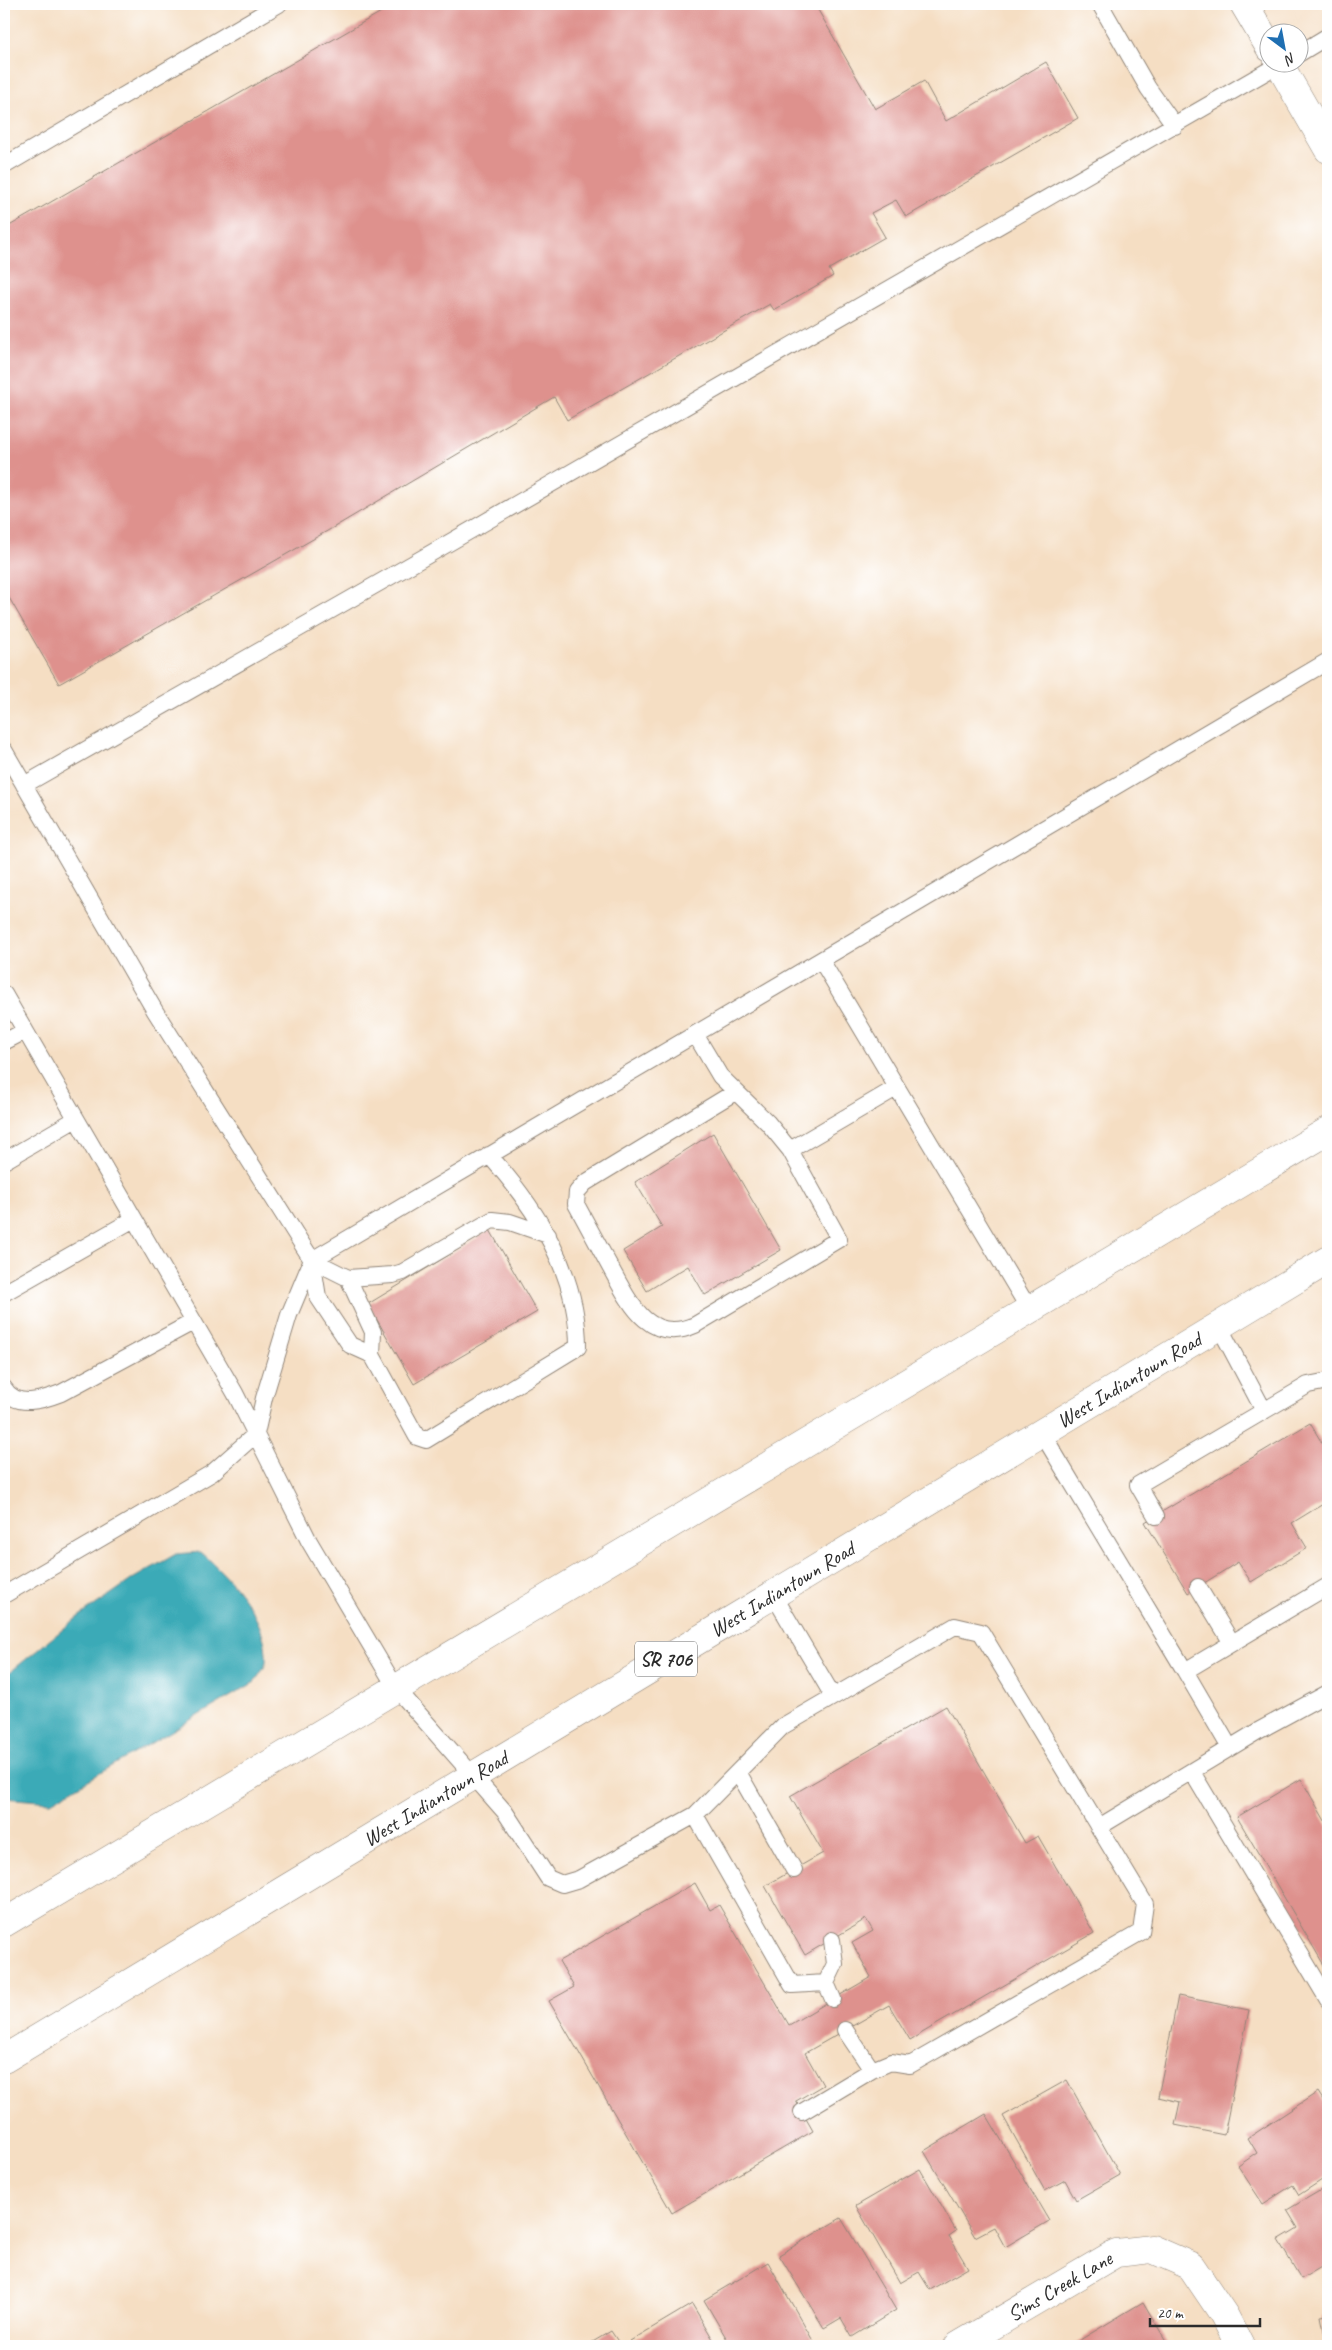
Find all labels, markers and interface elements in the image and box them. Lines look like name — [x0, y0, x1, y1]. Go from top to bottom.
north arrow — [1260, 22, 1310, 72]
text: N — [1280, 49, 1299, 69]
street label: West Indiantown Road — [1052, 1325, 1208, 1434]
street label: West Indiantown Road — [705, 1534, 862, 1643]
road number: SR 706 — [635, 1642, 697, 1676]
street label: West Indiantown Road — [358, 1744, 515, 1852]
street label: Sims Creek Lane — [1003, 2245, 1118, 2327]
scale bar — [1150, 2295, 1260, 2327]
text: 20 m — [1157, 2304, 1184, 2323]

